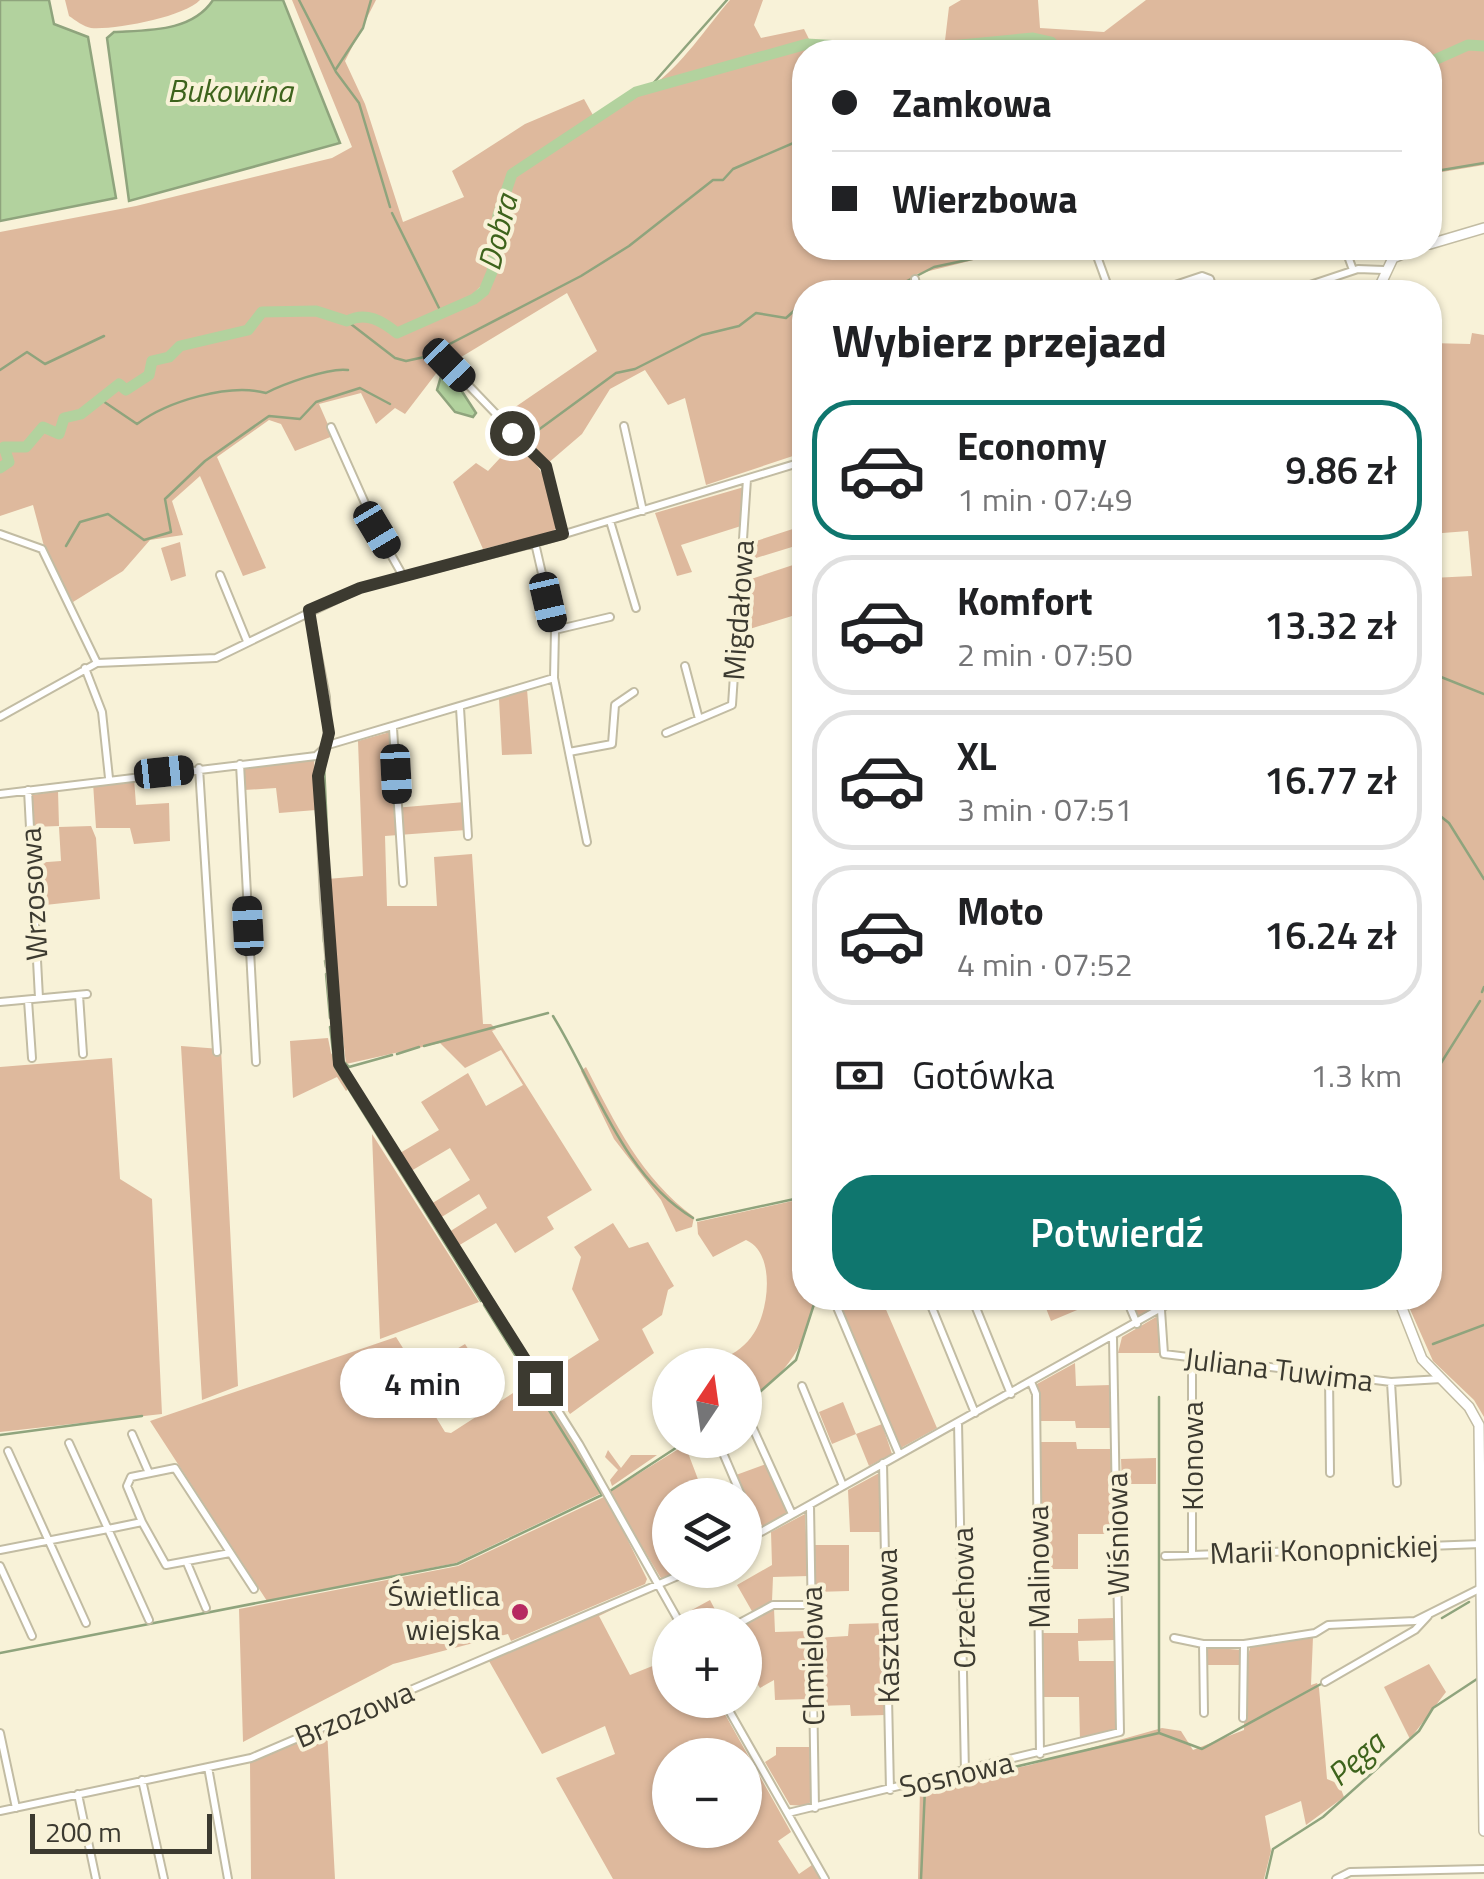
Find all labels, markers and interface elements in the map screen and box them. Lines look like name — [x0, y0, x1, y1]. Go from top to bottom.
water label: Bukowina — [167, 66, 295, 114]
text: Zamkowa — [892, 74, 1052, 132]
text: Wierzbowa — [892, 170, 1078, 228]
water label: Dobra — [464, 187, 530, 275]
text: Wybierz przejazd — [832, 306, 1167, 374]
car — [417, 333, 481, 397]
route start — [490, 411, 535, 456]
text: Economy — [957, 417, 1107, 475]
icon: car — [837, 425, 927, 515]
text: 9.86 zł — [1285, 441, 1397, 499]
text: 1 min · 07:49 — [957, 475, 1133, 523]
car — [349, 497, 405, 563]
street label: Migdałowa — [710, 538, 766, 682]
car — [527, 569, 569, 635]
text: Komfort — [957, 572, 1093, 630]
icon: car — [837, 580, 927, 670]
text: 13.32 zł — [1264, 596, 1397, 654]
text: 2 min · 07:50 — [957, 630, 1133, 678]
text: XL — [957, 727, 997, 785]
icon: car — [837, 735, 927, 825]
car — [379, 743, 413, 805]
text: 16.77 zł — [1264, 751, 1397, 809]
car — [133, 754, 195, 790]
text: 3 min · 07:51 — [957, 785, 1133, 833]
street label: Wrzosowa — [7, 826, 59, 962]
text: Moto — [957, 882, 1044, 940]
icon: car — [837, 890, 927, 980]
car — [231, 895, 265, 957]
text: 16.24 zł — [1264, 906, 1397, 964]
text: 4 min · 07:52 — [957, 940, 1133, 988]
text: Gotówka — [912, 1046, 1055, 1104]
icon: cash — [832, 1048, 887, 1103]
text: 1.3 km — [1310, 1051, 1402, 1099]
button: Potwierdź — [832, 1175, 1402, 1290]
street label: Juliana Tuwima — [1182, 1335, 1376, 1403]
callout: 4 min — [340, 1348, 505, 1418]
north arrow — [652, 1348, 762, 1458]
map controls — [652, 1348, 762, 1848]
text: 4 min — [384, 1359, 461, 1407]
route end — [518, 1361, 563, 1406]
street label: Klonowa — [1169, 1401, 1215, 1511]
street label: Wiśniowa — [1093, 1472, 1141, 1596]
button: layers — [652, 1478, 762, 1588]
street label: Malinowa — [1014, 1505, 1062, 1629]
street label: Marii Konopnickiej — [1209, 1522, 1439, 1576]
street label: Orzechowa — [939, 1527, 987, 1669]
street label: Kasztanowa — [863, 1548, 911, 1704]
place label: Świetlica wiejska — [387, 1572, 500, 1652]
street label: Chmielowa — [788, 1586, 836, 1726]
marker: Świetlica wiejska — [509, 1601, 531, 1623]
button: + — [652, 1608, 762, 1718]
street label: Brzozowa — [287, 1668, 421, 1760]
water label: Pęga — [1315, 1718, 1396, 1797]
button: − — [652, 1738, 762, 1848]
street label: Sosnowa — [895, 1739, 1017, 1809]
scale bar — [30, 1809, 212, 1854]
text: 200 m — [45, 1810, 122, 1853]

